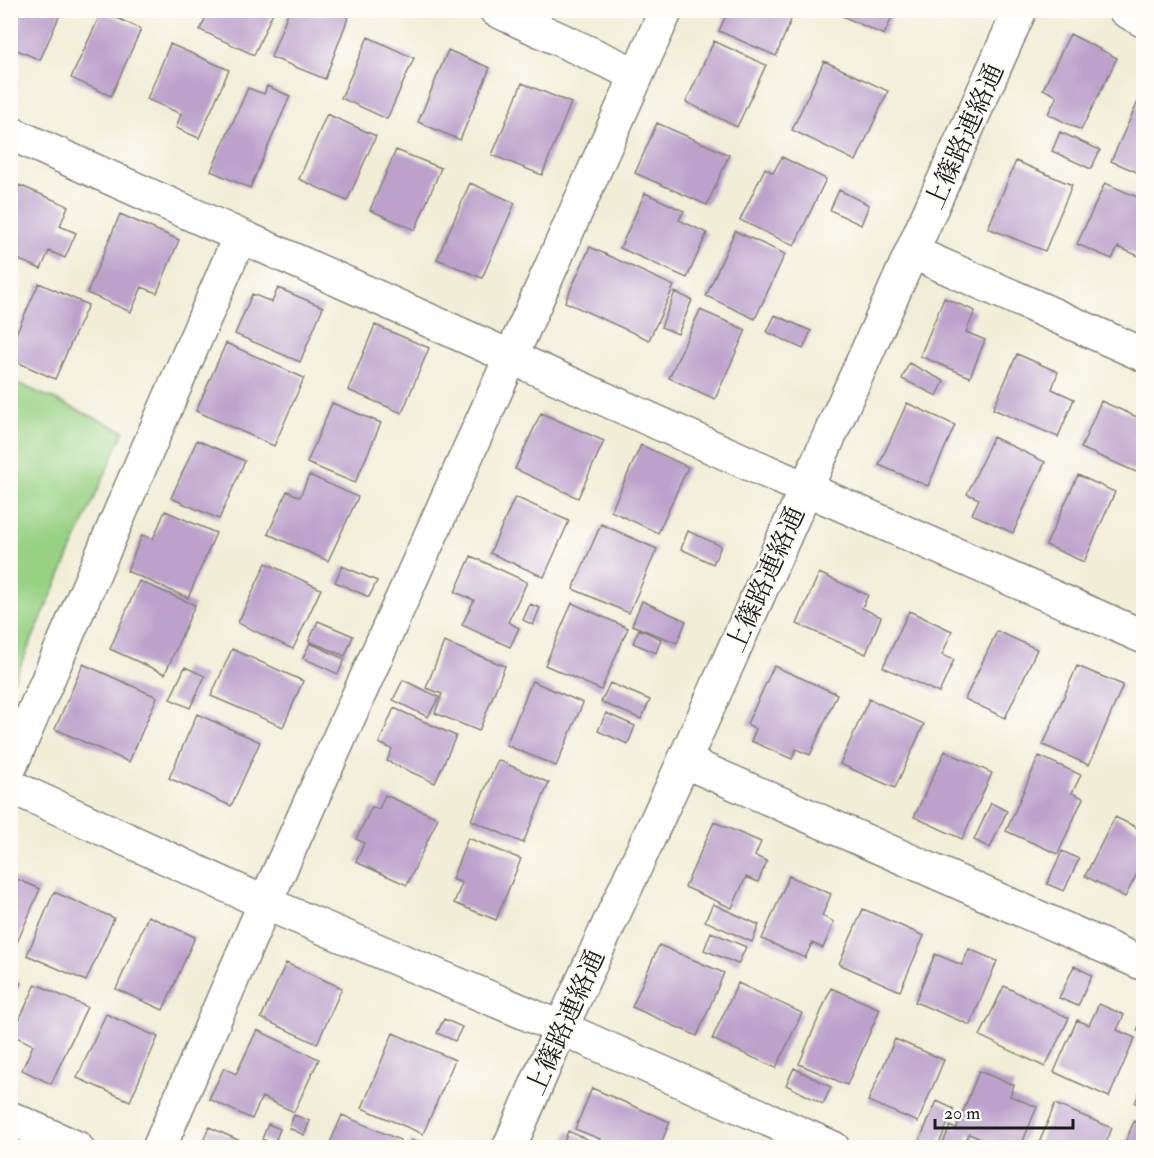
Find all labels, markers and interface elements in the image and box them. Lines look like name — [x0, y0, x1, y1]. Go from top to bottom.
street label: 上篠路連絡通 — [919, 59, 1011, 214]
street label: 上篠路連絡通 — [720, 502, 812, 657]
street label: 上篠路連絡通 — [520, 945, 612, 1100]
scale bar — [935, 1092, 1073, 1130]
text: 20 m — [944, 1102, 980, 1125]

